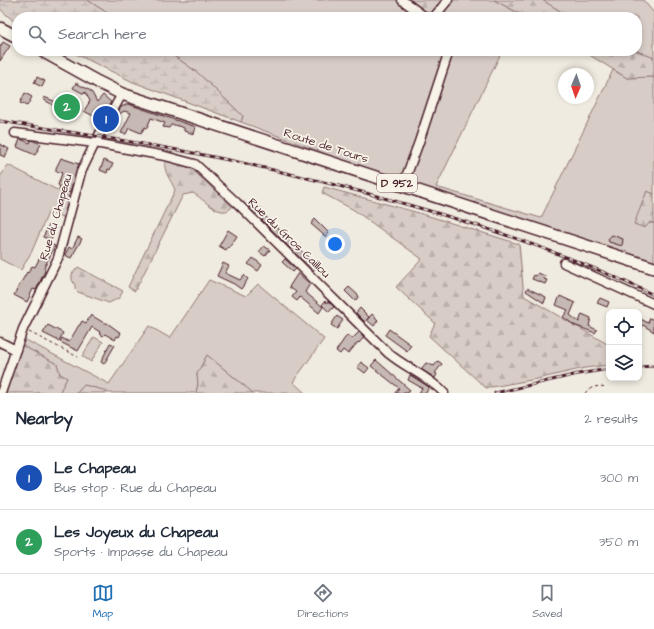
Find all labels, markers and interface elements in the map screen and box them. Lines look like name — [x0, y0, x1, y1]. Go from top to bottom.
search box — [12, 12, 642, 56]
icon: search — [26, 23, 48, 45]
text: Search here — [58, 24, 147, 45]
north arrow — [558, 68, 594, 104]
pin: 2 — [54, 92, 80, 122]
pin: 1 — [93, 104, 119, 134]
street label: Route de Tours — [282, 124, 370, 168]
street label: Rue du Chapeau — [36, 172, 76, 262]
road number: D 952 — [377, 174, 417, 192]
street label: Rue du Gros Caillou — [244, 194, 334, 282]
your location — [325, 234, 345, 254]
map controls — [606, 309, 642, 381]
button: locate — [606, 309, 642, 345]
button: layers — [606, 345, 642, 381]
text: Nearby — [16, 407, 73, 431]
text: 2 results — [584, 410, 638, 428]
text: Le Chapeau — [54, 458, 136, 479]
text: 1 — [28, 469, 30, 487]
text: 300 m — [600, 469, 638, 487]
text: Bus stop · Rue du Chapeau — [54, 479, 216, 497]
text: Les Joyeux du Chapeau — [54, 522, 218, 543]
text: 2 — [25, 533, 33, 551]
text: 350 m — [599, 533, 638, 551]
text: Sports · Impasse du Chapeau — [54, 543, 228, 561]
tab: Map — [92, 582, 114, 621]
tab: Directions — [297, 582, 349, 621]
tab: Saved — [532, 582, 562, 621]

